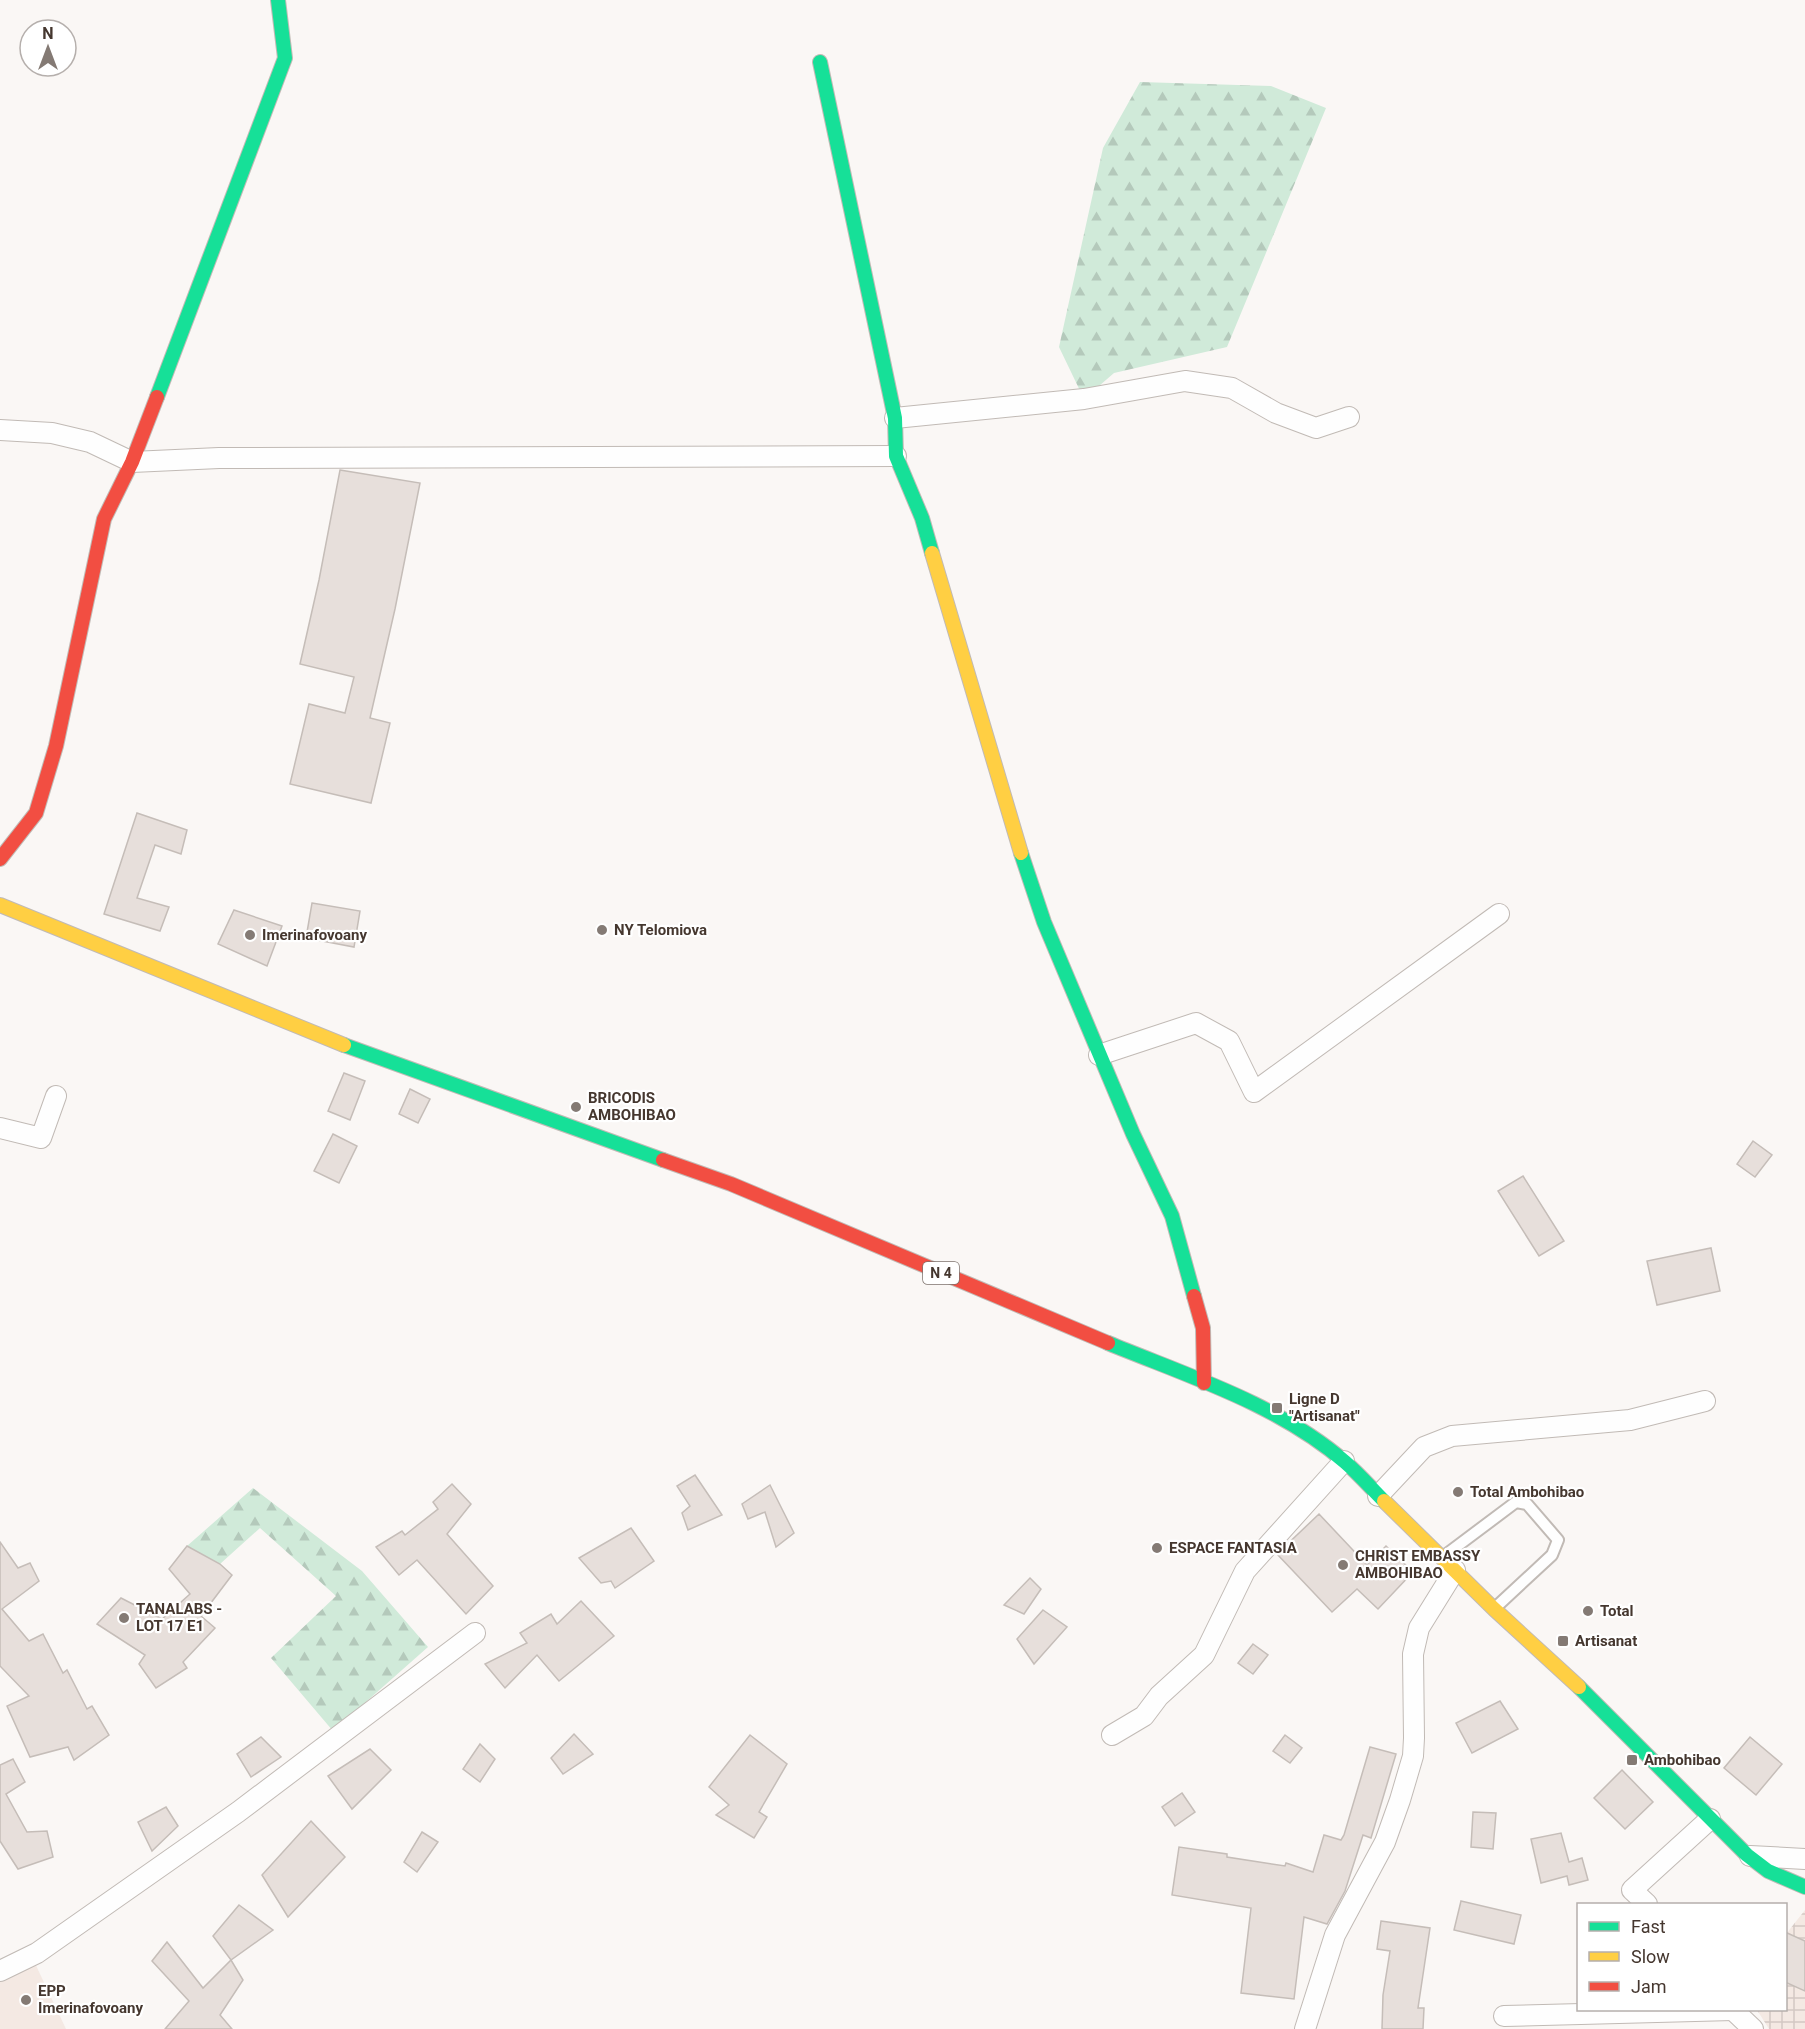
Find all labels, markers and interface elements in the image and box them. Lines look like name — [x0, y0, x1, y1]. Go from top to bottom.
north arrow — [18, 18, 78, 78]
text: N — [42, 24, 54, 43]
place label: NY Telomiova — [614, 921, 707, 939]
marker: NY Telomiova — [595, 923, 609, 937]
place label: Imerinafovoany — [262, 926, 367, 944]
marker: Imerinafovoany — [243, 928, 257, 942]
place label: BRICODIS AMBOHIBAO — [588, 1089, 676, 1124]
marker: BRICODIS AMBOHIBAO — [569, 1100, 583, 1114]
road number: N 4 — [923, 1262, 959, 1284]
place label: Ligne D "Artisanat" — [1289, 1390, 1360, 1425]
marker: Ligne D "Artisanat" — [1270, 1401, 1284, 1415]
place label: Total Ambohibao — [1470, 1483, 1584, 1501]
marker: Total Ambohibao — [1451, 1485, 1465, 1499]
place label: ESPACE FANTASIA — [1169, 1539, 1298, 1557]
marker: ESPACE FANTASIA — [1150, 1541, 1164, 1555]
place label: CHRIST EMBASSY AMBOHIBAO — [1355, 1547, 1481, 1582]
marker: CHRIST EMBASSY AMBOHIBAO — [1336, 1558, 1350, 1572]
place label: TANALABS - LOT 17 E1 — [136, 1600, 222, 1635]
place label: Total — [1600, 1602, 1634, 1620]
marker: Total — [1581, 1604, 1595, 1618]
marker: TANALABS - LOT 17 E1 — [117, 1611, 131, 1625]
place label: Artisanat — [1575, 1632, 1637, 1650]
marker: Artisanat — [1556, 1634, 1570, 1648]
place label: Ambohibao — [1644, 1751, 1721, 1769]
marker: Ambohibao — [1625, 1753, 1639, 1767]
legend — [1577, 1903, 1787, 2011]
text: Fast — [1631, 1916, 1666, 1937]
text: Slow — [1631, 1946, 1670, 1967]
text: Jam — [1631, 1976, 1667, 1997]
place label: EPP Imerinafovoany — [38, 1982, 143, 2017]
marker: EPP Imerinafovoany — [19, 1993, 33, 2007]

